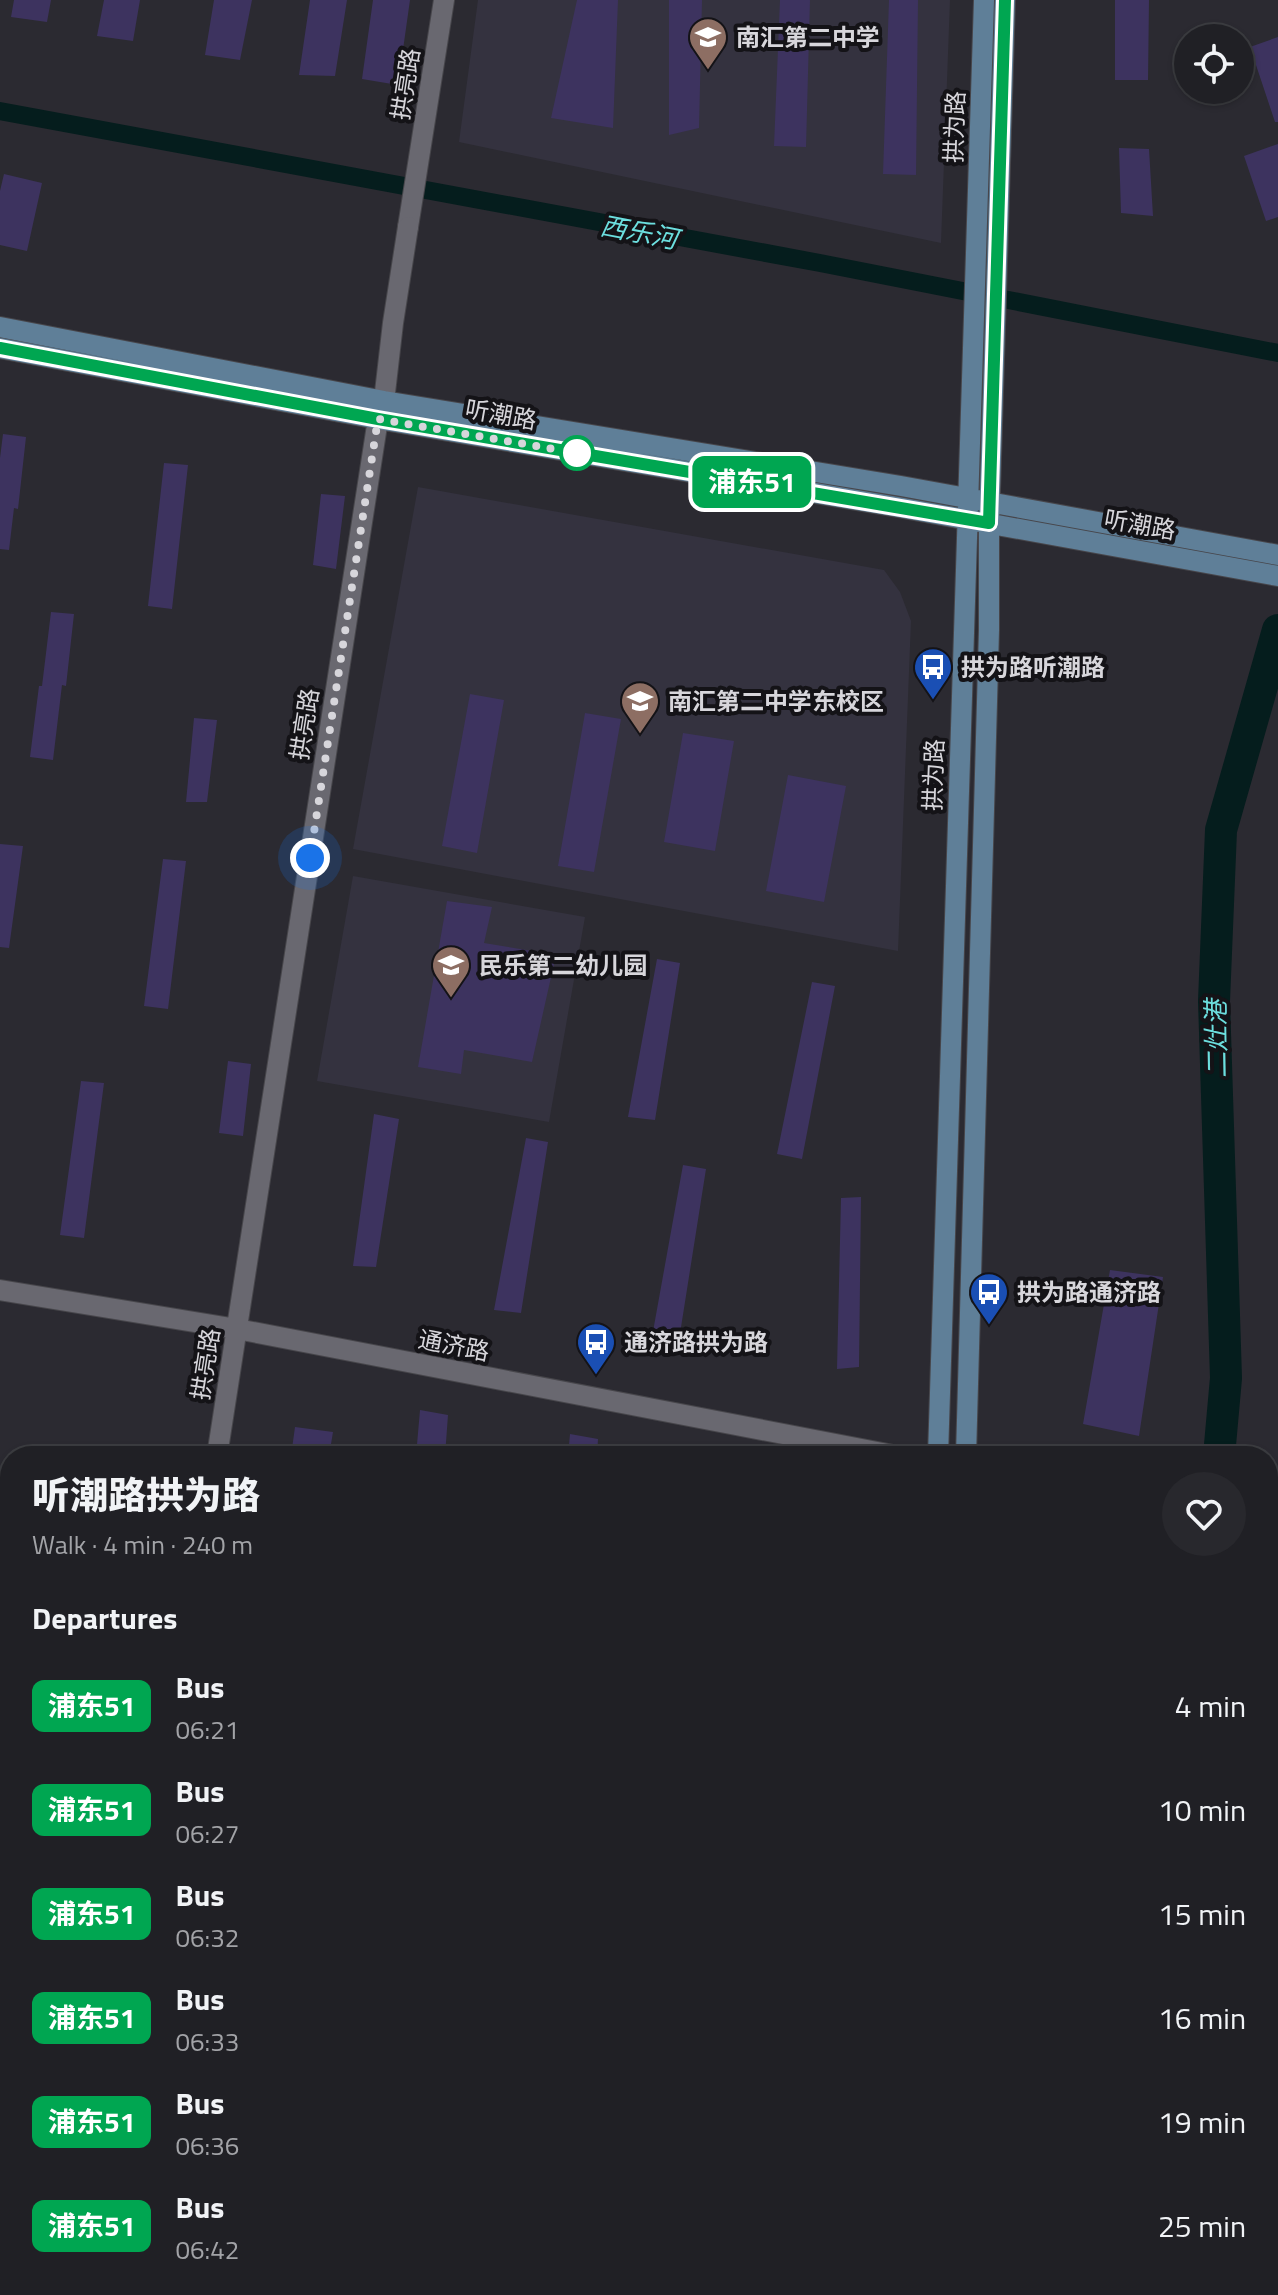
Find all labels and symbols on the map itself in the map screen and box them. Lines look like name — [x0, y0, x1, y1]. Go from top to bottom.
school or university icon: 南汇第二中学 — [687, 16, 729, 71]
place label: 南汇第二中学 — [736, 19, 880, 55]
street label: 拱亮路 — [382, 46, 428, 122]
street label: 拱为路 — [935, 90, 973, 164]
water label: 西乐河 — [597, 205, 686, 260]
street label: 听潮路 — [462, 390, 540, 438]
unlabelled marker — [560, 436, 594, 470]
line badge: 浦东51 — [696, 456, 808, 508]
street label: 听潮路 — [1101, 500, 1179, 548]
bus stop icon: 拱为路听潮路 — [912, 646, 954, 701]
place label: 拱为路听潮路 — [961, 649, 1105, 685]
school or university icon: 南汇第二中学东校区 — [619, 680, 661, 735]
place label: 南汇第二中学东校区 — [668, 683, 884, 719]
street label: 拱亮路 — [281, 686, 327, 762]
street label: 拱为路 — [914, 738, 952, 812]
your location — [290, 838, 330, 878]
school or university icon: 民乐第二幼儿园 — [430, 944, 472, 999]
place label: 民乐第二幼儿园 — [479, 947, 647, 983]
water label: 二灶港 — [1196, 996, 1236, 1078]
bus stop icon: 拱为路通济路 — [968, 1271, 1010, 1326]
place label: 拱为路通济路 — [1017, 1274, 1161, 1310]
street label: 通济路 — [415, 1320, 493, 1370]
bus stop icon: 通济路拱为路 — [575, 1321, 617, 1376]
place label: 通济路拱为路 — [624, 1324, 768, 1360]
street label: 拱亮路 — [182, 1326, 228, 1402]

